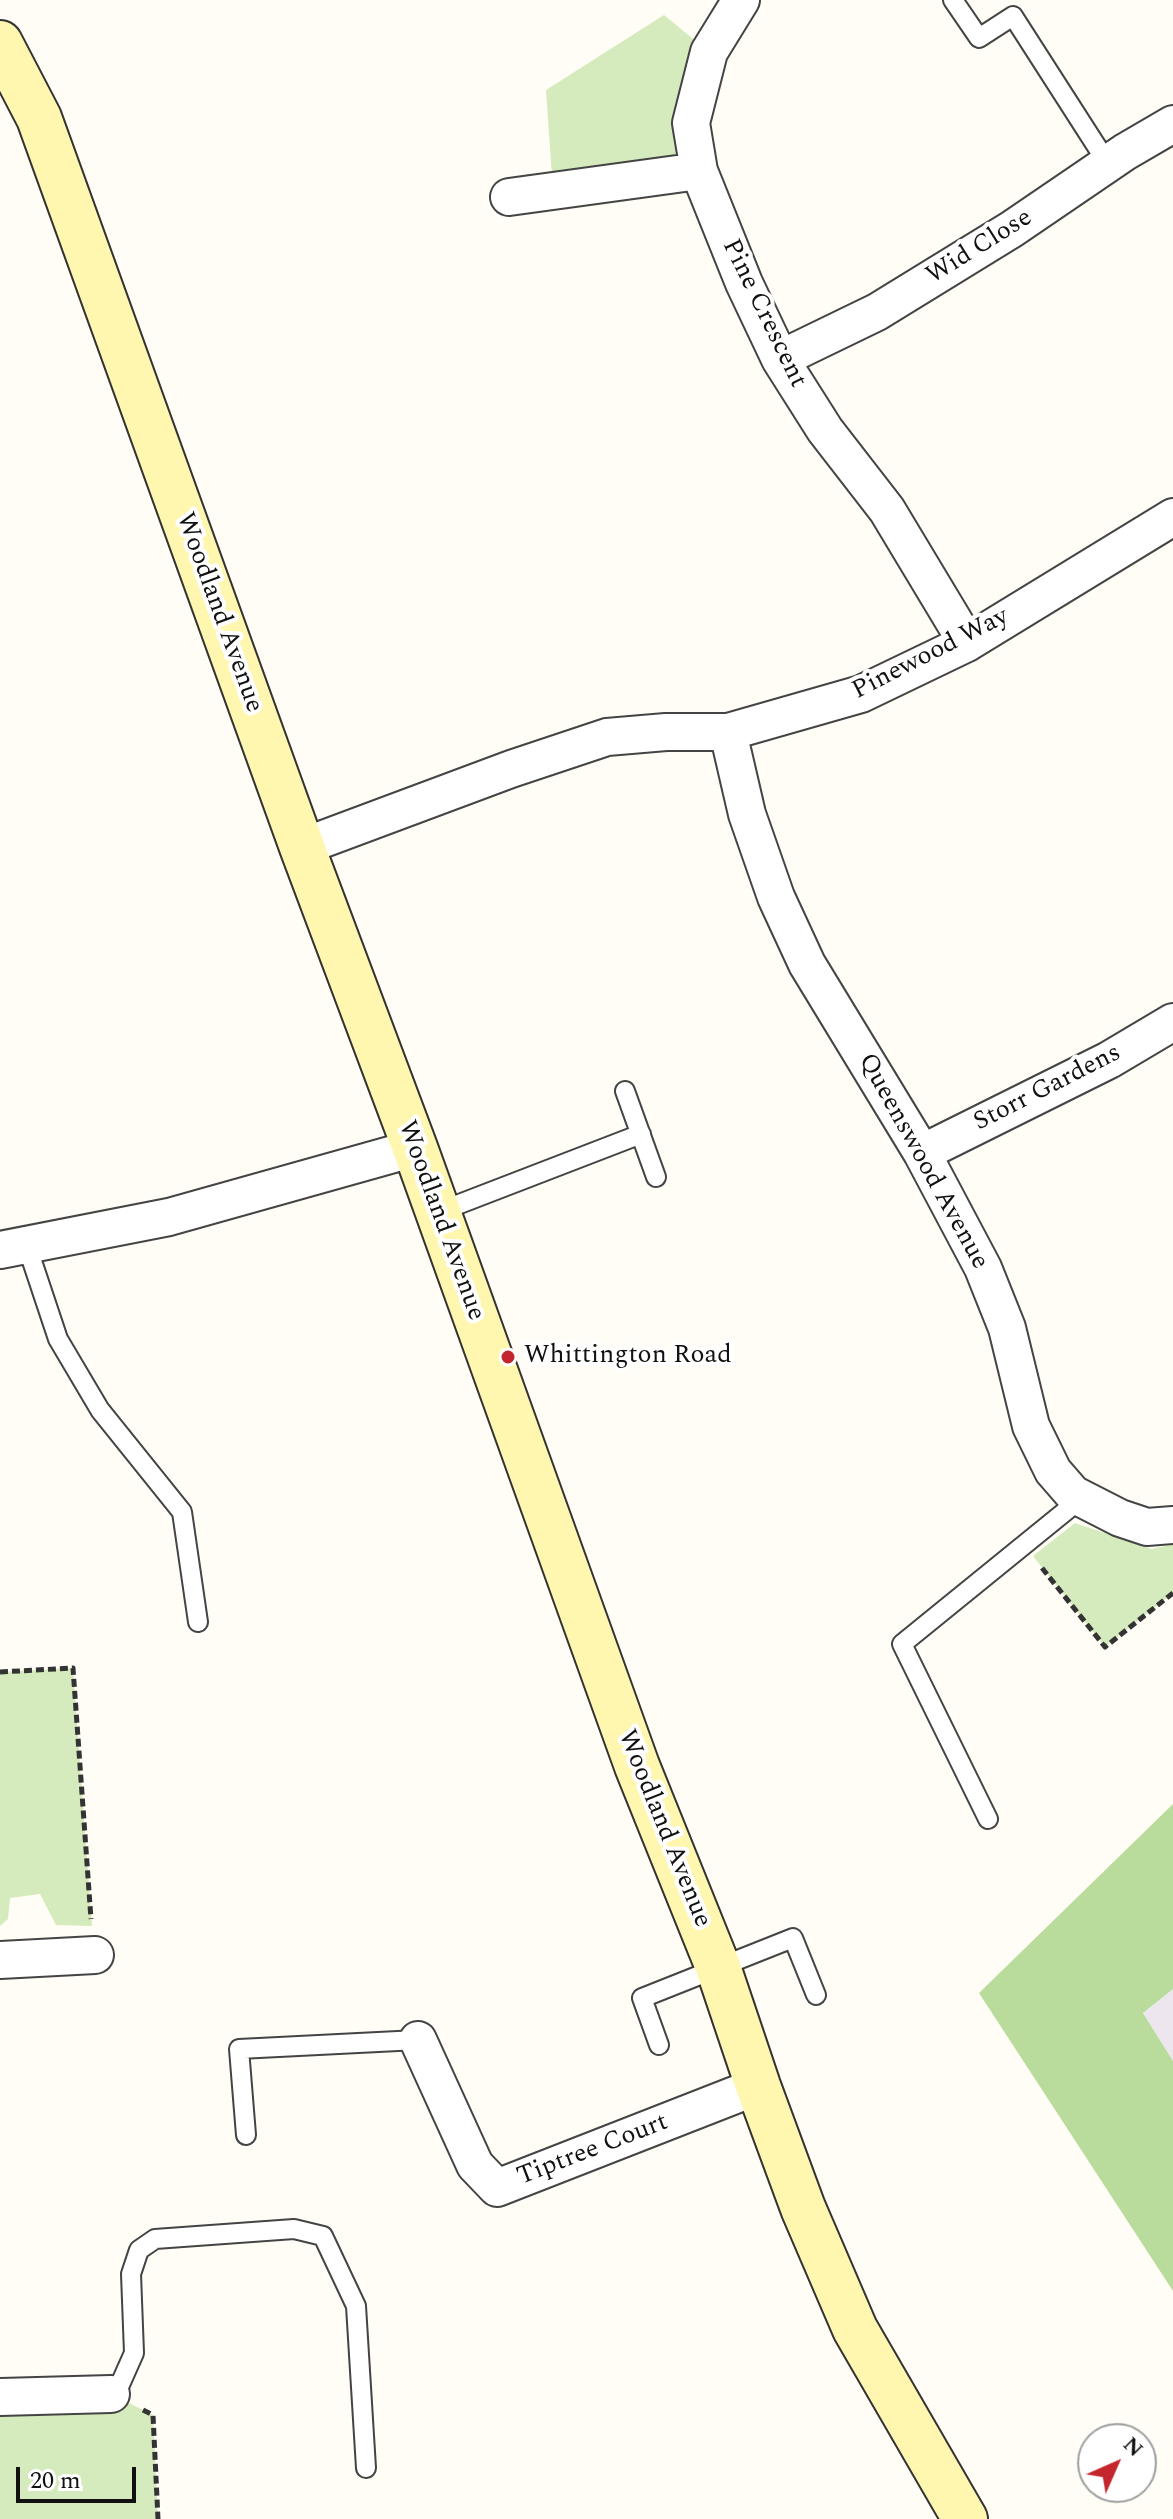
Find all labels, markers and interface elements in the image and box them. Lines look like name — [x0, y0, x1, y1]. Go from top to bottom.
street label: Wid Close — [921, 203, 1039, 293]
street label: Pine Crescent — [714, 235, 812, 393]
street label: Woodland Avenue — [167, 509, 269, 717]
street label: Pinewood Way — [848, 602, 1014, 708]
street label: Storr Gardens — [969, 1039, 1127, 1139]
street label: Queenswood Avenue — [850, 1049, 994, 1275]
street label: Woodland Avenue — [389, 1117, 491, 1325]
place label: Whittington Road — [524, 1341, 732, 1373]
marker: Whittington Road — [499, 1348, 517, 1366]
street label: Woodland Avenue — [609, 1726, 717, 1932]
street label: Tiptree Court — [513, 2108, 673, 2194]
north arrow — [1077, 2423, 1157, 2503]
text: N — [1115, 2429, 1151, 2465]
scale bar — [20, 2451, 140, 2501]
text: 20 m — [30, 2463, 81, 2499]

